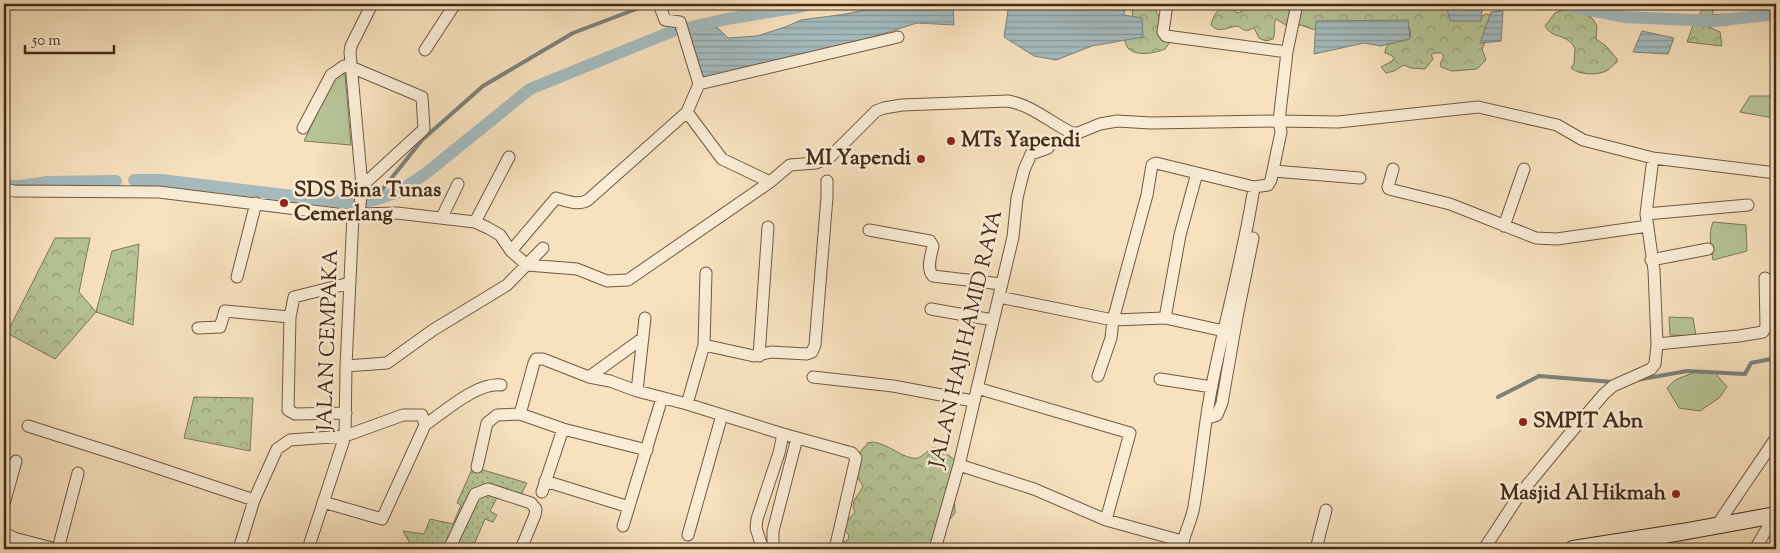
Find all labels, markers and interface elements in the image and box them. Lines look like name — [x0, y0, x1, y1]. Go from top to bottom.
scale bar — [25, 22, 114, 54]
text: 50 m — [31, 31, 61, 52]
place label: MTs Yapendi — [961, 126, 1080, 156]
marker: MTs Yapendi — [945, 135, 957, 147]
place label: MI Yapendi — [806, 144, 911, 174]
marker: MI Yapendi — [915, 153, 927, 165]
place label: SDS Bina Tunas Cemerlang — [294, 176, 441, 230]
marker: SDS Bina Tunas Cemerlang — [278, 197, 290, 209]
street label: JALAN HAJI HAMID RAYA — [922, 207, 1011, 472]
street label: JALAN CEMPAKA — [311, 248, 347, 433]
place label: SMPIT Abn — [1533, 407, 1644, 437]
marker: SMPIT Abn — [1517, 416, 1529, 428]
place label: Masjid Al Hikmah — [1500, 479, 1667, 509]
marker: Masjid Al Hikmah — [1670, 488, 1682, 500]

